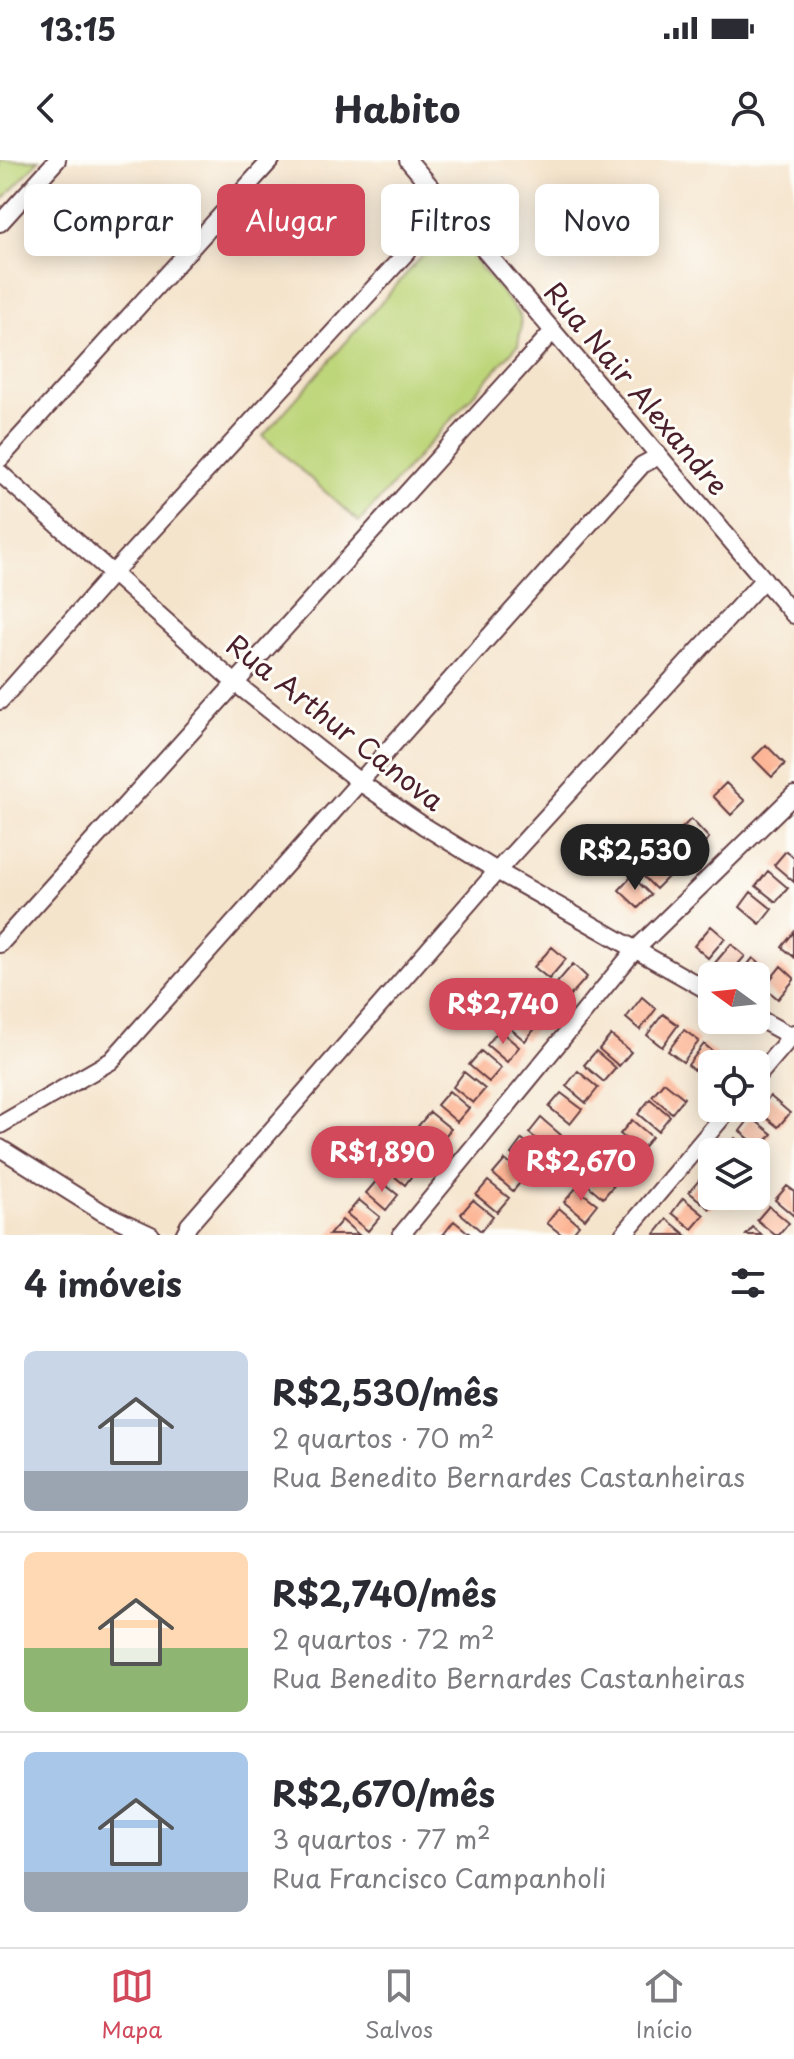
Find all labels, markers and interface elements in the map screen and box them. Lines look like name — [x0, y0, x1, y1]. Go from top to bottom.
text: 13:15 — [40, 6, 116, 51]
text: Habito — [333, 81, 461, 135]
icon: back — [24, 86, 68, 130]
icon: person — [726, 86, 770, 130]
chip: Comprar — [24, 184, 201, 256]
chip: Alugar — [217, 184, 365, 256]
chip: Filtros — [381, 184, 519, 256]
chip: Novo — [535, 184, 659, 256]
street label: Rua Nair Alexandre — [535, 272, 740, 504]
street label: Rua Arthur Canova — [218, 623, 455, 821]
pin: R$2,530 — [561, 824, 709, 892]
text: R$2,530 — [579, 830, 691, 869]
north arrow — [698, 962, 770, 1034]
map controls — [698, 962, 770, 1210]
pin: R$2,740 — [429, 978, 577, 1046]
text: R$2,740 — [447, 984, 559, 1023]
button: locate — [698, 1050, 770, 1122]
pin: R$1,890 — [308, 1126, 456, 1194]
text: R$1,890 — [329, 1132, 435, 1171]
pin: R$2,670 — [507, 1135, 655, 1203]
button: layers — [698, 1138, 770, 1210]
text: R$2,670 — [526, 1141, 636, 1180]
text: 4 imóveis — [24, 1257, 182, 1309]
icon: filters — [726, 1261, 770, 1305]
text: R$2,530/mês — [272, 1366, 499, 1418]
icon: home — [88, 1383, 184, 1479]
text: 2 quartos · 70 m² — [272, 1418, 494, 1457]
text: Rua Benedito Bernardes Castanheiras — [272, 1457, 745, 1496]
text: R$2,740/mês — [272, 1567, 497, 1619]
icon: home — [88, 1584, 184, 1680]
text: 2 quartos · 72 m² — [272, 1619, 495, 1658]
text: Rua Benedito Bernardes Castanheiras — [272, 1658, 745, 1697]
text: R$2,670/mês — [272, 1767, 495, 1819]
icon: home — [88, 1784, 184, 1880]
text: 3 quartos · 77 m² — [272, 1819, 491, 1858]
text: Rua Francisco Campanholi — [272, 1858, 606, 1897]
tab: Mapa — [102, 1964, 162, 2045]
tab: Salvos — [365, 1964, 433, 2045]
tab: Início — [636, 1964, 692, 2045]

